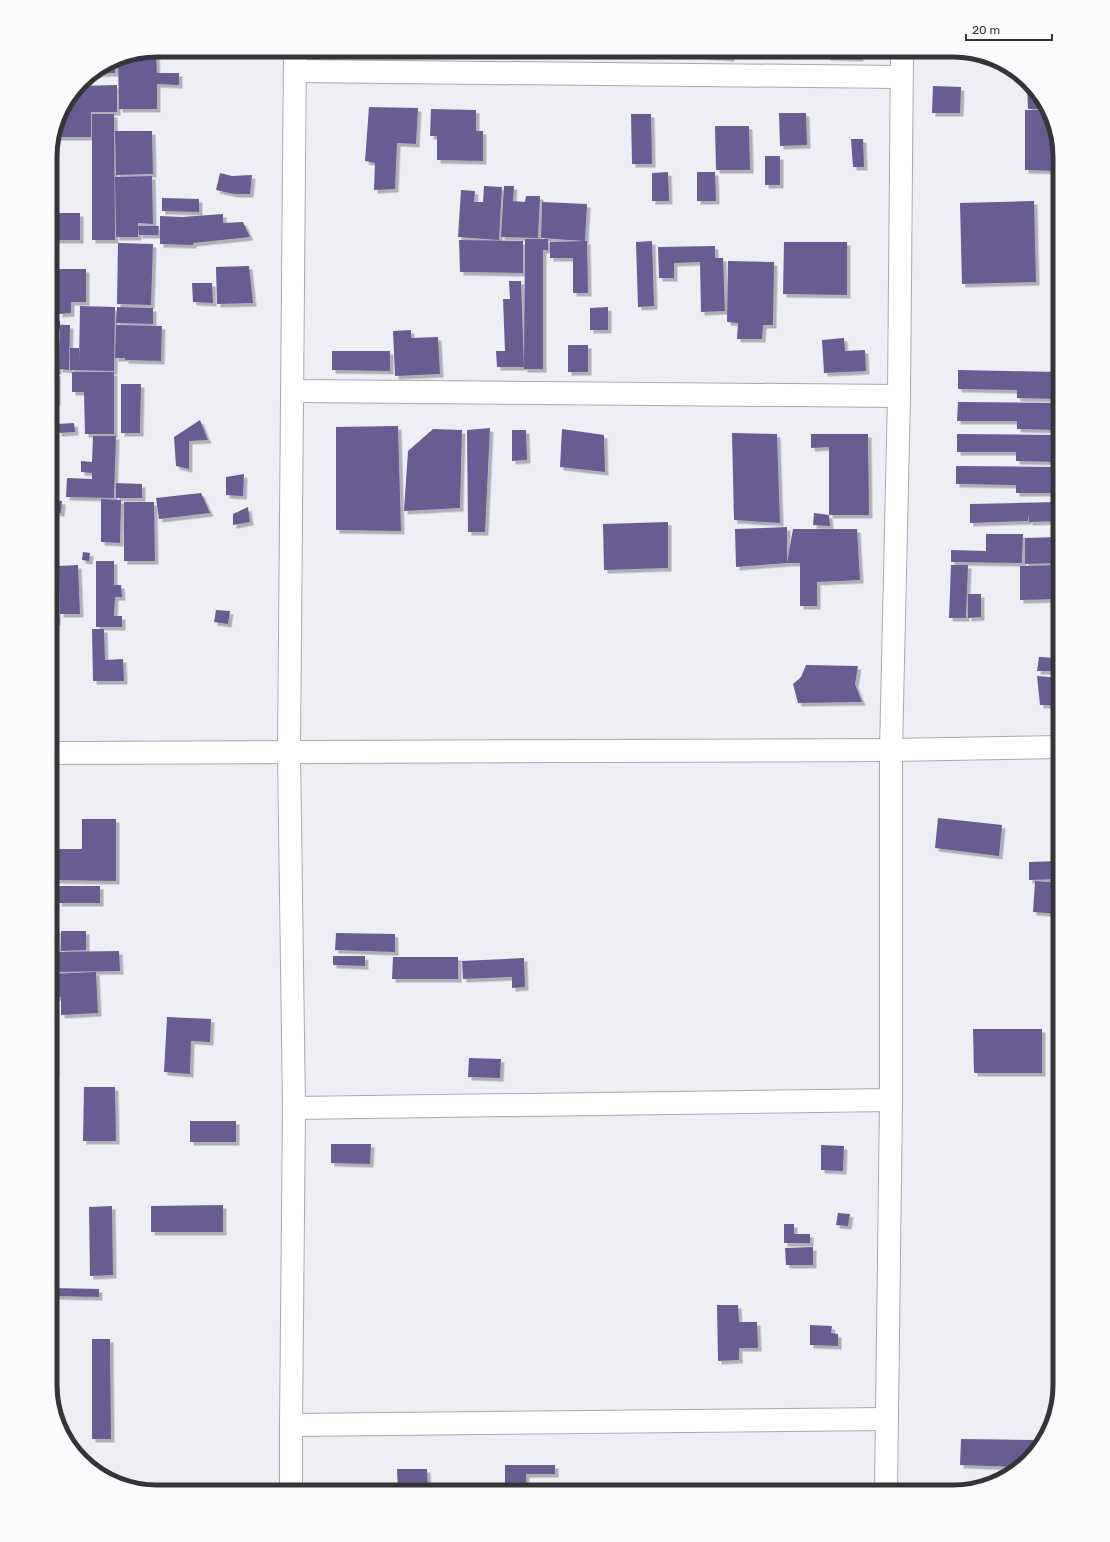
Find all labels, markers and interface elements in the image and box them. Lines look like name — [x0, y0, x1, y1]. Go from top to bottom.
scale bar — [966, 16, 1052, 42]
text: 20 m — [972, 23, 1000, 37]

